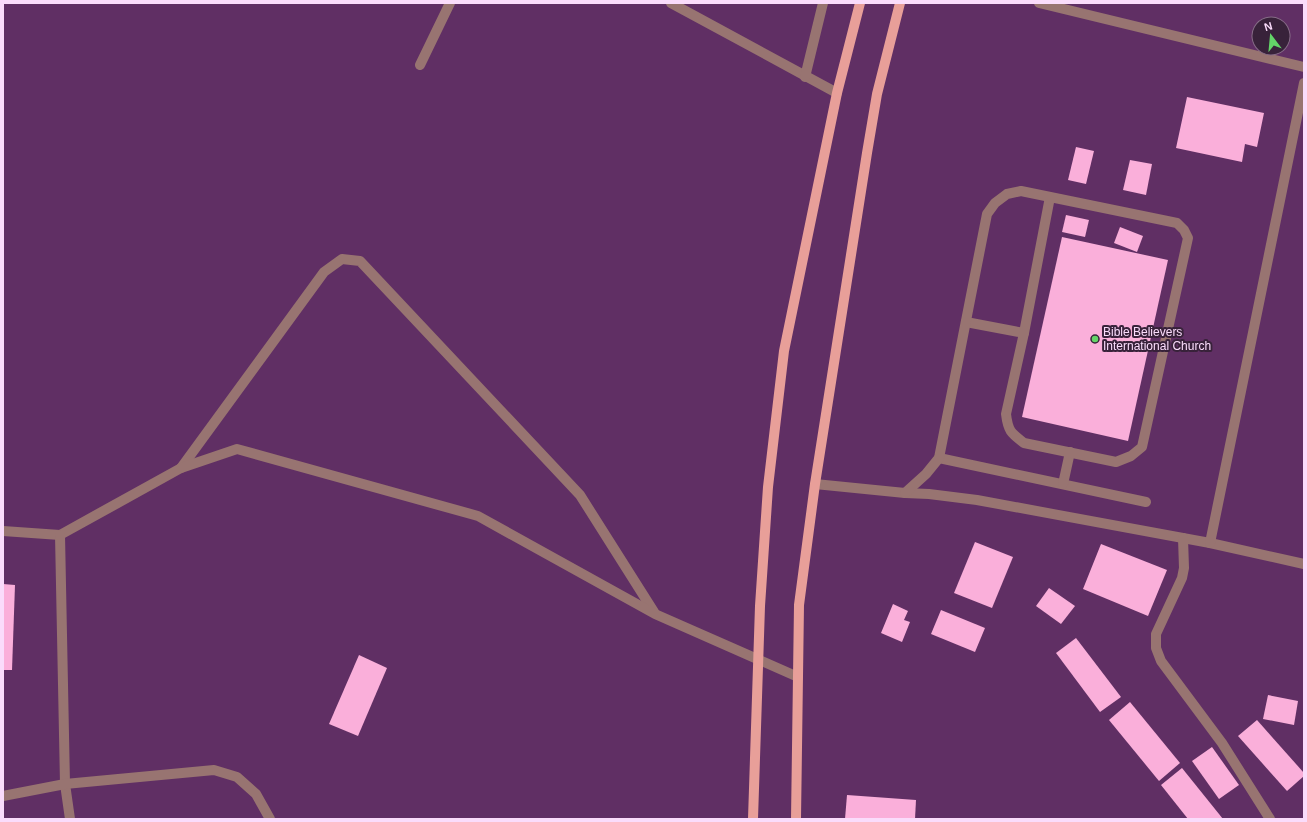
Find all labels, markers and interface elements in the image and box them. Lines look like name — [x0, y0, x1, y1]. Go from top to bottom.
north arrow — [1251, 16, 1291, 56]
text: N — [1263, 20, 1274, 33]
place label: Bible Believers International Church — [1103, 325, 1211, 353]
marker: Bible Believers International Church — [1090, 334, 1100, 344]

